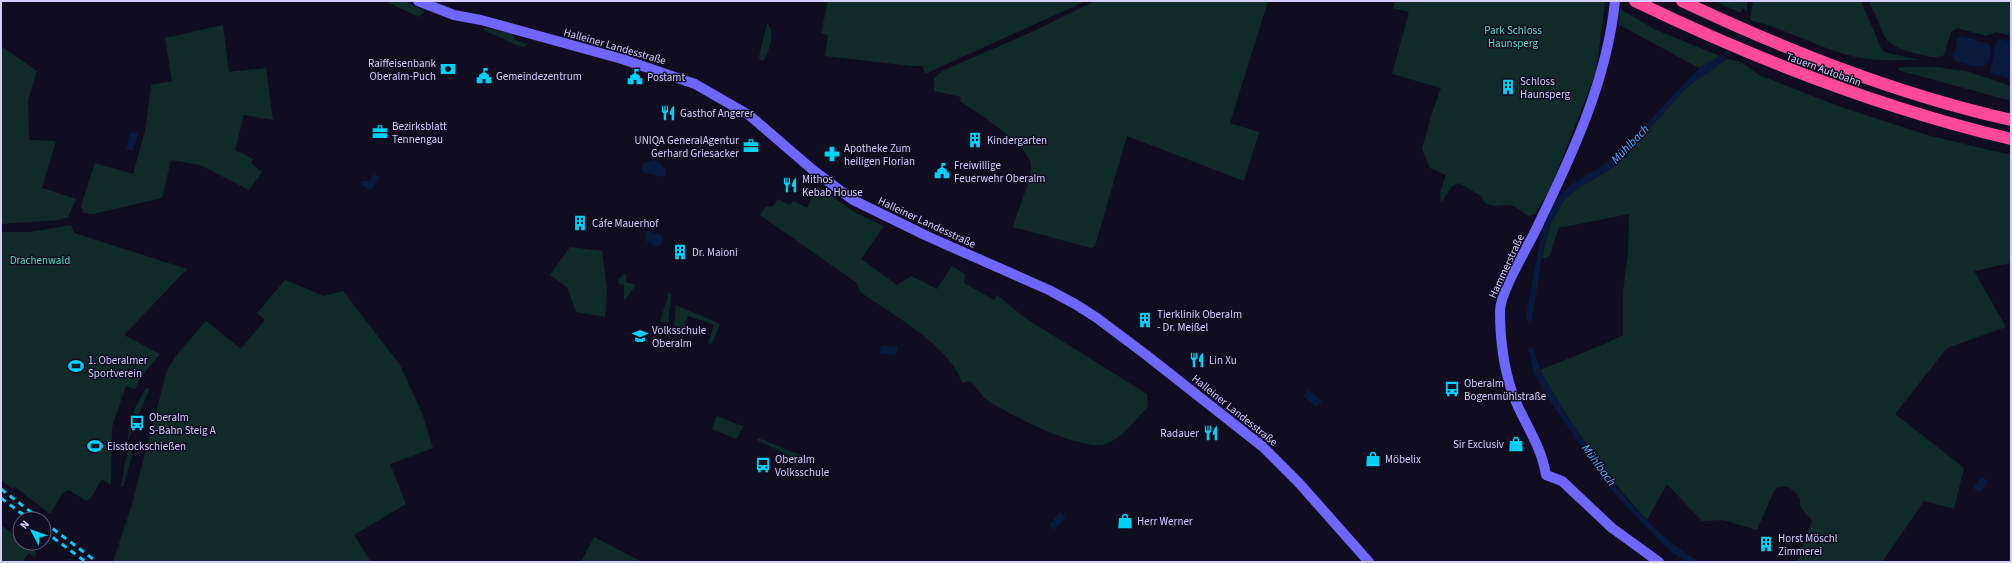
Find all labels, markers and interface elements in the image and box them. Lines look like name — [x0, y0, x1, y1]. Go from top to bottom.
park label: Park Schloss Haunsperg — [1484, 23, 1542, 51]
street label: Halleiner Landesstraße — [562, 25, 668, 68]
street label: Tauern Autobahn — [1784, 49, 1864, 90]
place label: Raiffeisenbank Oberalm-Puch — [368, 56, 437, 84]
bank icon: Raiffeisenbank Oberalm-Puch — [439, 60, 457, 78]
public building icon: Gemeindezentrum — [475, 67, 493, 85]
public building icon: Postamt — [626, 68, 644, 86]
place label: Gemeindezentrum — [496, 69, 582, 84]
place label: Postamt — [647, 70, 685, 85]
place label: Schloss Haunsperg — [1520, 74, 1571, 102]
building icon: Schloss Haunsperg — [1499, 78, 1517, 96]
restaurant icon: Gasthof Angerer — [659, 104, 677, 122]
place label: Gasthof Angerer — [680, 106, 754, 121]
place label: Bezirksblatt Tennengau — [392, 119, 447, 147]
water label: Mühlbach — [1607, 121, 1653, 168]
office icon: Bezirksblatt Tennengau — [371, 123, 389, 141]
building icon: Kindergarten — [966, 131, 984, 149]
place label: UNIQA GeneralAgentur Gerhard Griesacker — [635, 133, 739, 161]
place label: Kindergarten — [987, 133, 1047, 148]
office icon: UNIQA GeneralAgentur Gerhard Griesacker — [742, 137, 760, 155]
place label: Apotheke Zum heiligen Florian — [844, 141, 915, 169]
pharmacy icon: Apotheke Zum heiligen Florian — [823, 145, 841, 163]
place label: Freiwillige Feuerwehr Oberalm — [954, 158, 1045, 186]
public building icon: Freiwillige Feuerwehr Oberalm — [933, 162, 951, 180]
place label: Mithos Kebab House — [802, 172, 863, 200]
restaurant icon: Mithos Kebab House — [781, 176, 799, 194]
street label: Halleiner Landesstraße — [876, 193, 979, 252]
building icon: Cáfe Mauerhof — [571, 214, 589, 232]
place label: Cáfe Mauerhof — [592, 216, 659, 231]
street label: Hammerstraße — [1485, 231, 1528, 301]
building icon: Dr. Maioni — [671, 243, 689, 261]
place label: Dr. Maioni — [692, 245, 738, 260]
park label: Drachenwald — [10, 253, 70, 268]
place label: Tierklinik Oberalm - Dr. Meißel — [1157, 307, 1242, 335]
building icon: Tierklinik Oberalm - Dr. Meißel — [1136, 311, 1154, 329]
place label: Volksschule Oberalm — [652, 323, 707, 351]
school or university icon: Volksschule Oberalm — [631, 327, 649, 345]
restaurant icon: Lin Xu — [1188, 351, 1206, 369]
place label: 1. Oberalmer Sportverein — [88, 353, 148, 381]
place label: Lin Xu — [1209, 353, 1237, 368]
sports icon: 1. Oberalmer Sportverein — [67, 357, 85, 375]
street label: Halleiner Landesstraße — [1189, 371, 1281, 450]
place label: Oberalm Bogenmühlstraße — [1464, 376, 1547, 404]
bus stop icon: Oberalm Bogenmühlstraße — [1443, 380, 1461, 398]
place label: Oberalm S-Bahn Steig A — [149, 410, 216, 438]
bus stop icon: Oberalm S-Bahn Steig A — [128, 414, 146, 432]
restaurant icon: Radauer — [1202, 424, 1220, 442]
place label: Radauer — [1160, 426, 1199, 441]
shop icon: Sir Exclusiv — [1507, 435, 1525, 453]
sports icon: Eisstockschießen — [86, 437, 104, 455]
place label: Sir Exclusiv — [1453, 437, 1504, 452]
place label: Eisstockschießen — [107, 439, 186, 454]
water label: Mühlbach — [1578, 441, 1620, 490]
shop icon: Möbelix — [1364, 450, 1382, 468]
place label: Oberalm Volksschule — [775, 452, 830, 480]
place label: Möbelix — [1385, 452, 1421, 467]
bus stop icon: Oberalm Volksschule — [754, 456, 772, 474]
north arrow — [12, 511, 52, 551]
shop icon: Herr Werner — [1116, 512, 1134, 530]
place label: Herr Werner — [1137, 514, 1193, 529]
text: N — [17, 517, 33, 532]
place label: Horst Möschl Zimmerei — [1778, 531, 1838, 559]
building icon: Horst Möschl Zimmerei — [1757, 535, 1775, 553]

